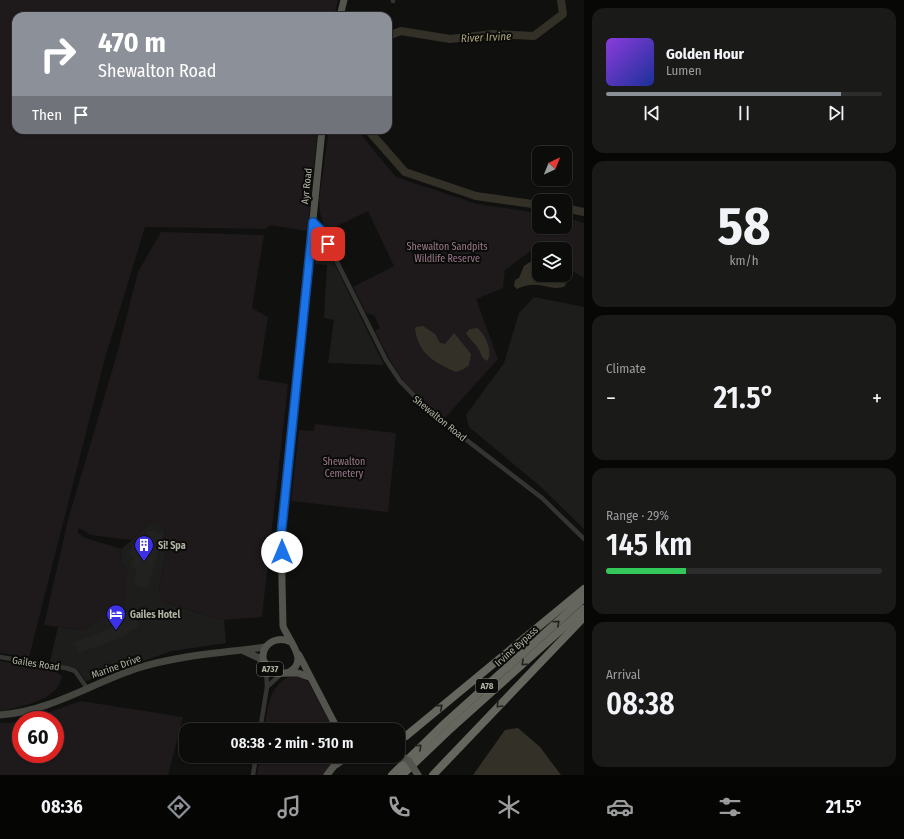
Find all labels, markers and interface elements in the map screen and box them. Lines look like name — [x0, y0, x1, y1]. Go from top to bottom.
text: 470 m — [98, 26, 166, 59]
icon: right — [32, 28, 84, 80]
water label: River Irvine — [460, 30, 512, 45]
text: Golden Hour — [666, 45, 744, 63]
text: Shewalton Road — [98, 60, 216, 82]
text: Lumen — [666, 63, 702, 78]
icon: previous — [641, 102, 663, 124]
icon: pause — [733, 102, 755, 124]
icon: next — [825, 102, 847, 124]
icon: arrive — [70, 104, 92, 126]
text: Then — [32, 106, 62, 124]
north arrow — [532, 146, 572, 186]
map controls — [532, 146, 572, 282]
street label: Ayr Road — [299, 167, 315, 205]
button: search — [532, 194, 572, 234]
text: 58 — [718, 195, 771, 258]
pin — [311, 227, 345, 261]
icon: arrive — [317, 233, 339, 255]
park label: Shewalton Sandpits Wildlife Reserve — [407, 241, 487, 265]
button: layers — [532, 242, 572, 282]
text: km/h — [730, 253, 759, 268]
text: Climate — [606, 361, 646, 376]
text: 21.5° — [713, 380, 774, 416]
text: − — [606, 385, 616, 412]
text: + — [872, 385, 882, 412]
street label: Shewalton Road — [410, 393, 469, 444]
park label: Shewalton Cemetery — [323, 456, 365, 480]
text: Range · 29% — [606, 508, 669, 523]
text: 145 km — [606, 527, 692, 563]
position arrow — [261, 531, 303, 573]
building icon: Si! Spa — [133, 534, 155, 562]
place label: Si! Spa — [158, 540, 186, 552]
hotel icon: Gailes Hotel — [105, 603, 127, 631]
place label: Gailes Hotel — [130, 609, 180, 621]
one-way arrow — [552, 620, 560, 627]
street label: Irvine Bypass — [493, 624, 541, 669]
street label: Marine Drive — [90, 652, 143, 681]
street label: Gailes Road — [11, 654, 61, 674]
one-way arrow — [521, 659, 529, 666]
road number: A737 — [257, 662, 283, 676]
text: Arrival — [606, 667, 640, 682]
road number: A78 — [476, 679, 498, 693]
text: 08:38 — [606, 686, 675, 722]
one-way arrow — [496, 701, 503, 708]
one-way arrow — [435, 704, 442, 711]
speed limit sign: 60 — [12, 711, 64, 763]
text: 08:38 · 2 min · 510 m — [231, 734, 353, 752]
one-way arrow — [414, 744, 422, 752]
icon: directions — [165, 793, 193, 821]
icon: music — [275, 793, 303, 821]
icon: phone — [385, 793, 413, 821]
icon: climate — [495, 793, 523, 821]
icon: car — [606, 793, 634, 821]
icon: filters — [716, 793, 744, 821]
text: 08:36 — [41, 796, 83, 818]
text: 21.5° — [826, 796, 863, 818]

